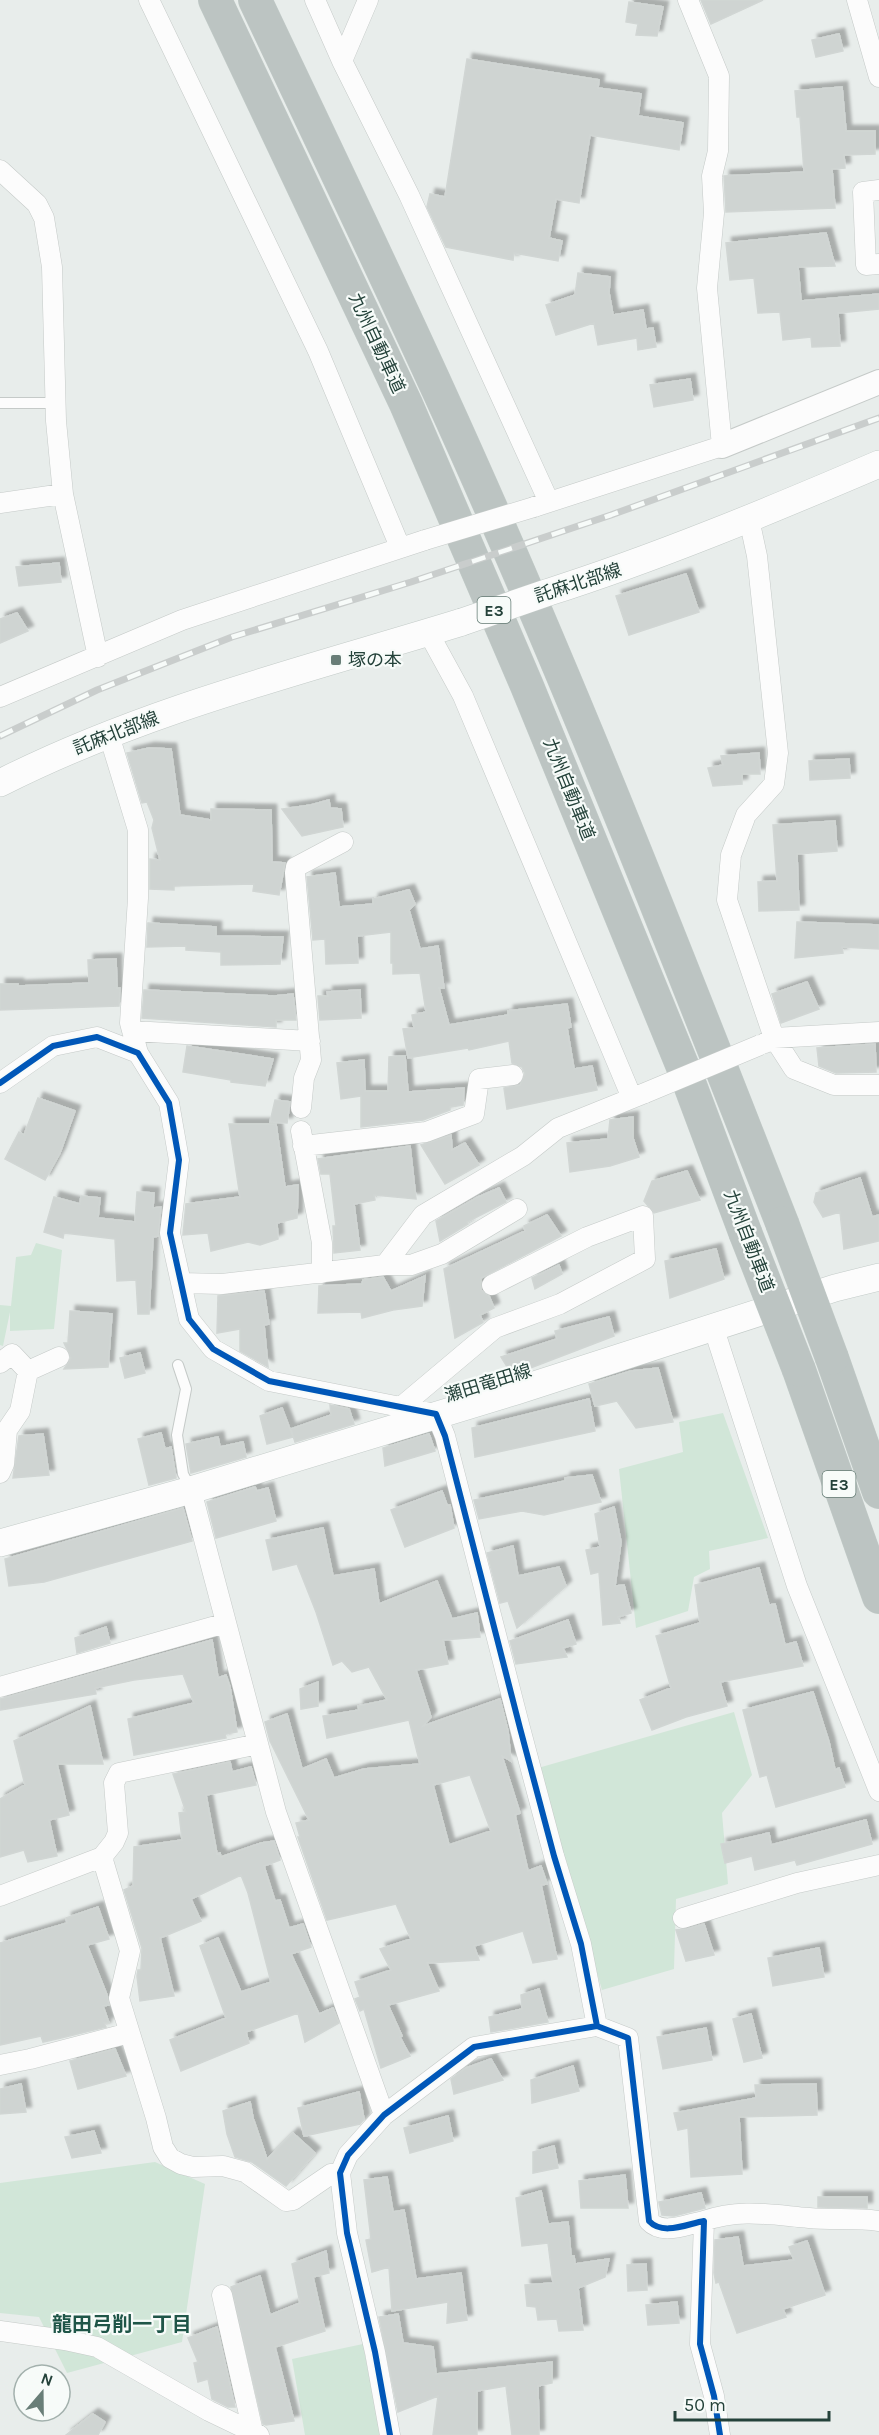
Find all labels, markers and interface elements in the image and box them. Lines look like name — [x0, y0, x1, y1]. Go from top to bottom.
street label: 九州自動車道 — [344, 289, 410, 397]
street label: 託麻北部線 — [532, 559, 624, 607]
road number: E3 — [478, 597, 510, 623]
place label: 塚の本 — [348, 649, 402, 671]
marker: 塚の本 — [329, 653, 343, 667]
street label: 託麻北部線 — [70, 707, 162, 759]
street label: 九州自動車道 — [539, 735, 599, 843]
street label: 九州自動車道 — [719, 1187, 779, 1295]
street label: 瀬田竜田線 — [442, 1359, 534, 1407]
road number: E3 — [822, 1471, 856, 1497]
district label: 龍田弓削一丁目 — [52, 2313, 192, 2336]
north arrow — [12, 2363, 72, 2423]
text: N — [38, 2368, 56, 2390]
scale bar — [675, 2384, 830, 2422]
text: 50 m — [684, 2394, 726, 2416]

